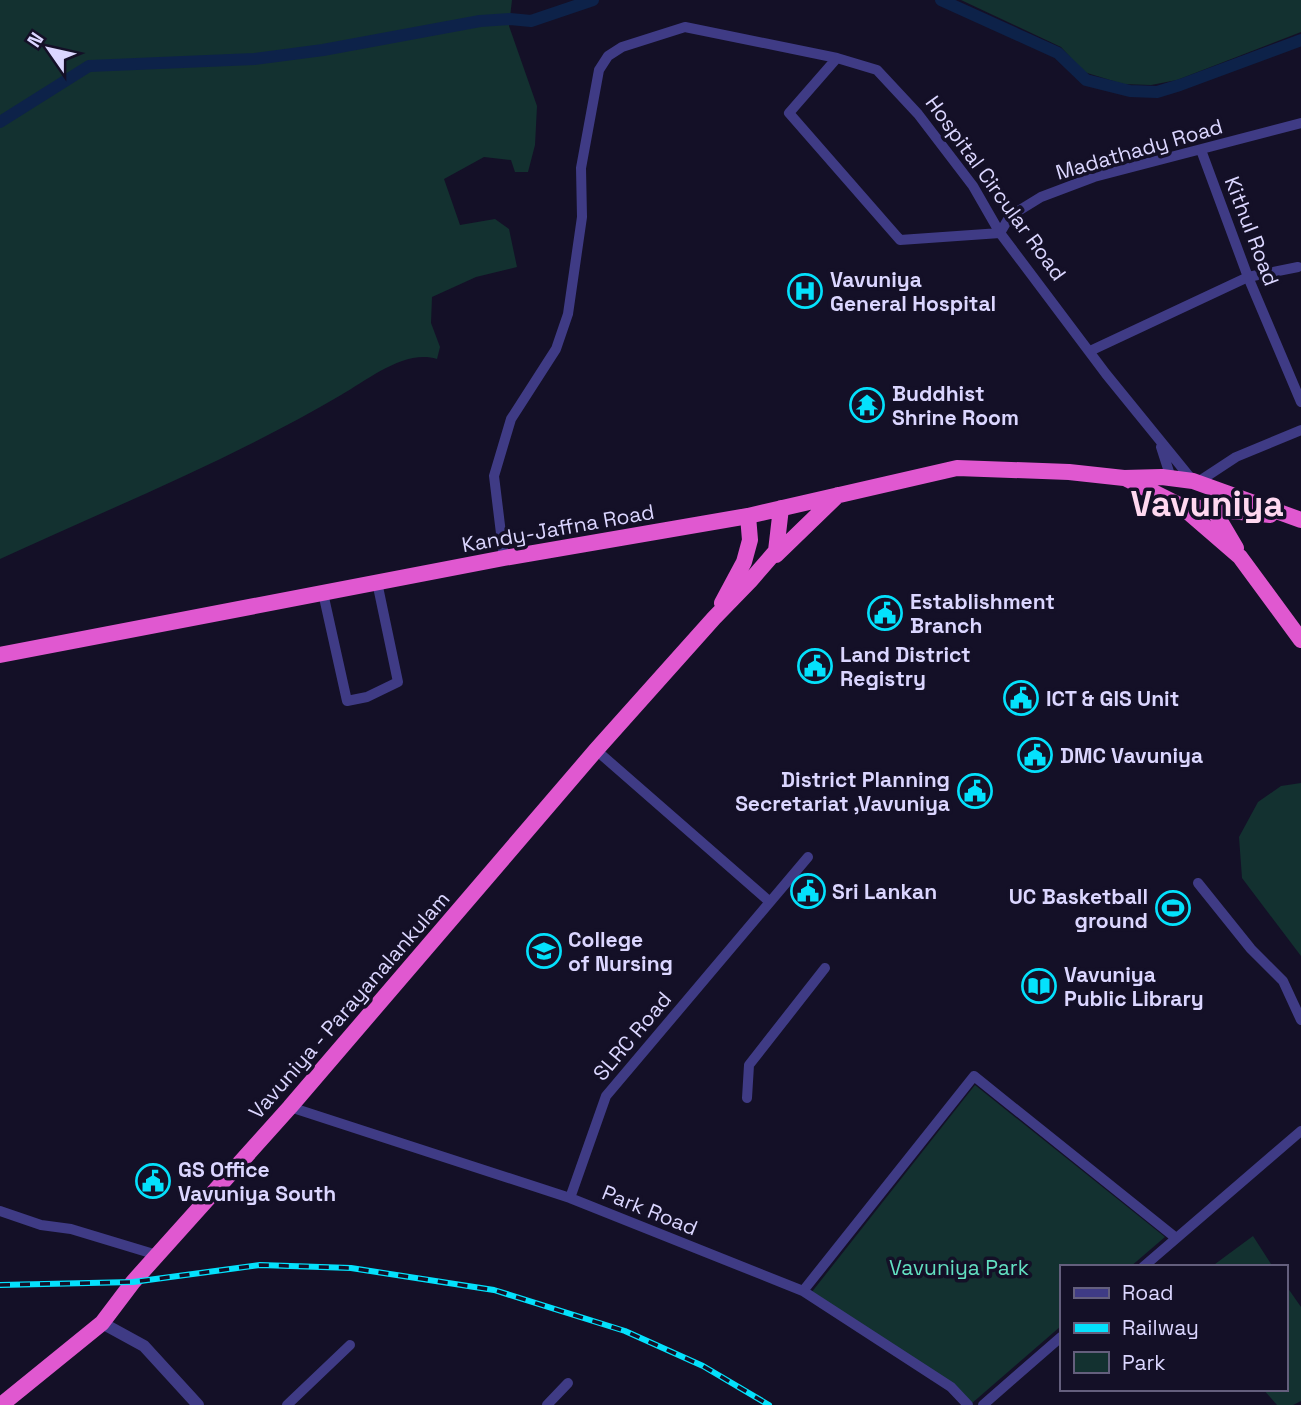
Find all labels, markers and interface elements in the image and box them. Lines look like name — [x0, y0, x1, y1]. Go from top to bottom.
north arrow — [14, 14, 84, 84]
text: N — [21, 28, 49, 52]
street label: Hospital Circular Road — [920, 90, 1072, 286]
street label: Madathady Road — [1052, 112, 1226, 186]
street label: Kithul Road — [1219, 172, 1285, 290]
place label: Vavuniya General Hospital — [830, 266, 996, 317]
hospital icon: Vavuniya General Hospital — [786, 272, 824, 310]
place label: Buddhist Shrine Room — [892, 380, 1019, 431]
temple icon: Buddhist Shrine Room — [848, 386, 886, 424]
district label: Vavuniya — [1130, 482, 1284, 526]
street label: Kandy-Jaffna Road — [460, 498, 656, 558]
place label: Establishment Branch — [910, 588, 1055, 639]
public building icon: Establishment Branch — [866, 594, 904, 632]
place label: Land District Registry — [840, 641, 971, 692]
public building icon: Land District Registry — [796, 647, 834, 685]
public building icon: ICT & GIS Unit — [1002, 679, 1040, 717]
place label: ICT & GIS Unit — [1046, 685, 1179, 712]
public building icon: DMC Vavuniya — [1016, 736, 1054, 774]
place label: DMC Vavuniya — [1060, 742, 1203, 769]
place label: District Planning Secretariat ,Vavuniya — [735, 766, 950, 817]
public building icon: District Planning Secretariat ,Vavuniya — [956, 772, 994, 810]
public building icon: Sri Lankan — [789, 872, 827, 910]
place label: Sri Lankan — [832, 878, 937, 905]
place label: UC Basketball ground — [1009, 883, 1148, 934]
street label: Vavuniya - Parayanalankulam — [243, 885, 455, 1125]
sports icon: UC Basketball ground — [1154, 889, 1192, 927]
place label: College of Nursing — [568, 926, 673, 977]
school or university icon: College of Nursing — [525, 932, 563, 970]
place label: Vavuniya Public Library — [1064, 961, 1204, 1012]
library icon: Vavuniya Public Library — [1020, 967, 1058, 1005]
street label: SLRC Road — [587, 986, 677, 1086]
place label: GS Office Vavuniya South — [178, 1156, 336, 1207]
public building icon: GS Office Vavuniya South — [134, 1162, 172, 1200]
street label: Park Road — [598, 1179, 702, 1241]
park label: Vavuniya Park — [889, 1254, 1029, 1281]
legend — [1060, 1265, 1287, 1391]
text: Road — [1122, 1279, 1174, 1306]
text: Railway — [1122, 1314, 1199, 1341]
text: Park — [1122, 1349, 1166, 1376]

